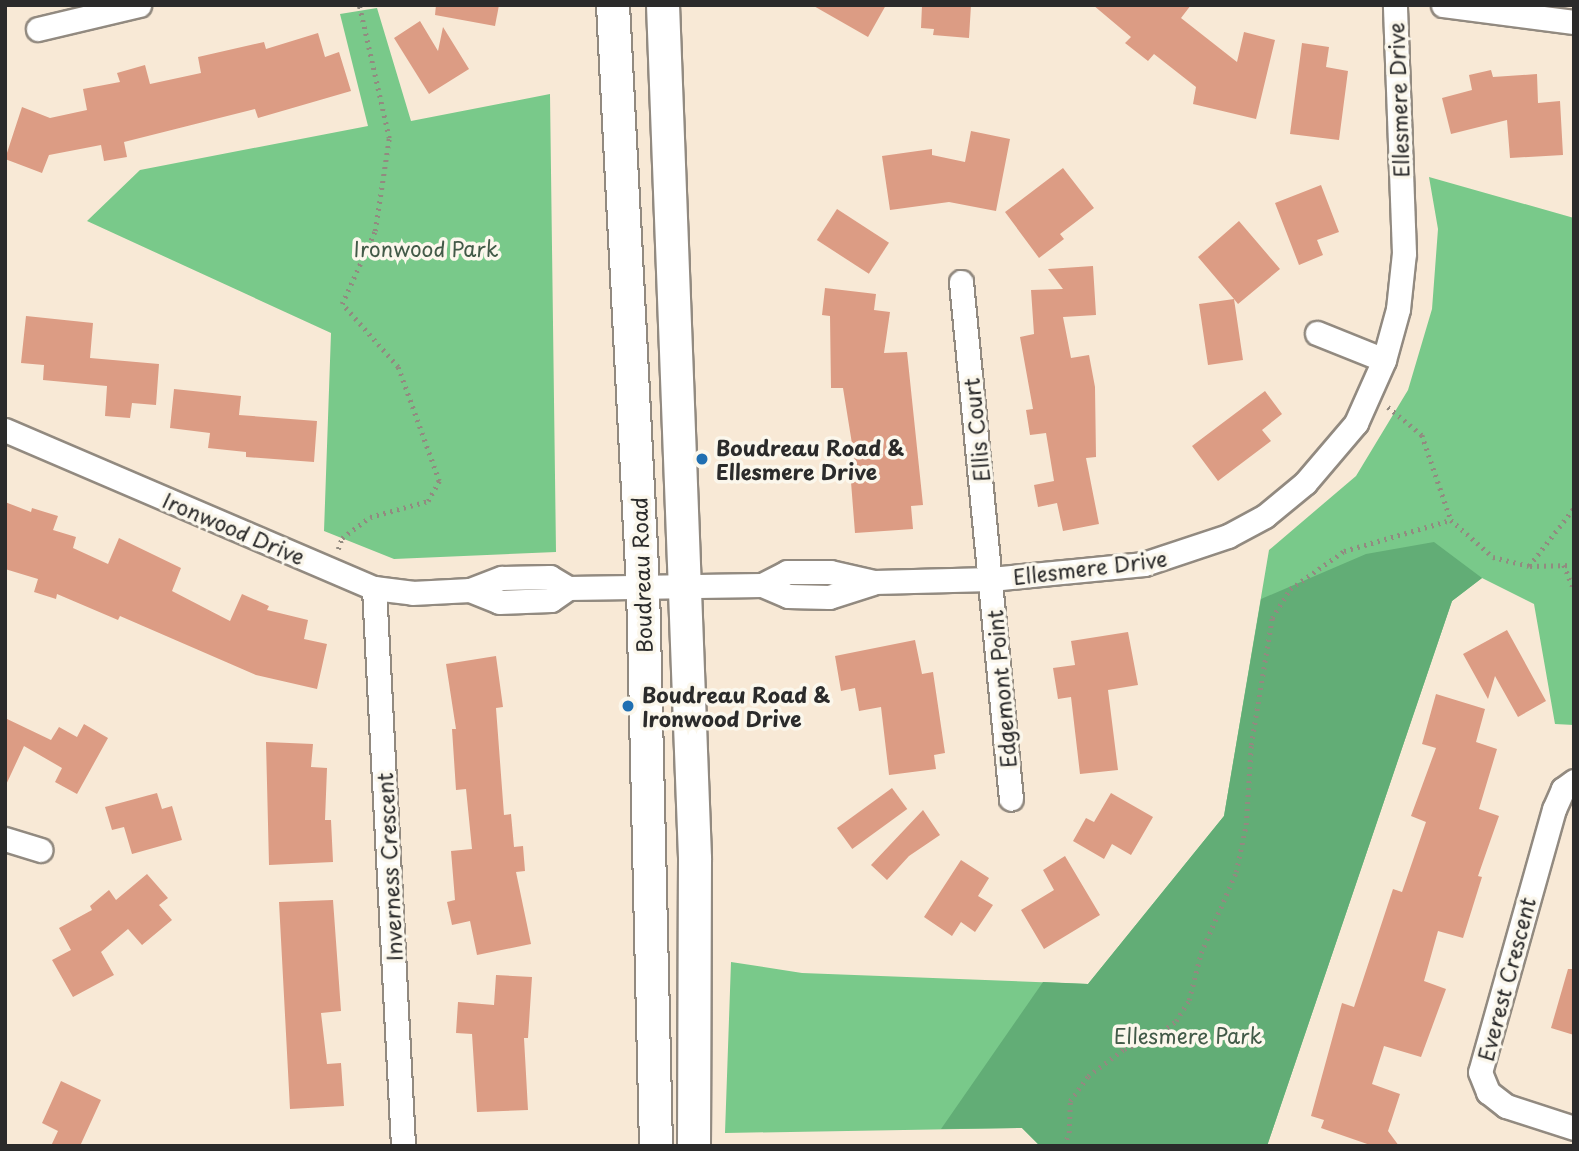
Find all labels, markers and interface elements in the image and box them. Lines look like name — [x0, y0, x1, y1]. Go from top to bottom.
street label: Ellesmere Drive — [1383, 22, 1413, 178]
park label: Ironwood Park — [353, 235, 499, 261]
street label: Ellis Court — [958, 377, 994, 483]
place label: Boudreau Road & Ellesmere Drive — [716, 434, 903, 484]
marker: Boudreau Road & Ellesmere Drive — [694, 451, 710, 467]
street label: Ironwood Drive — [159, 487, 309, 569]
street label: Boudreau Road — [626, 497, 656, 653]
street label: Ellesmere Drive — [1011, 545, 1169, 589]
street label: Edgemont Point — [982, 609, 1020, 769]
place label: Boudreau Road & Ironwood Drive — [642, 681, 829, 731]
marker: Boudreau Road & Ironwood Drive — [620, 698, 636, 714]
street label: Inverness Crescent — [371, 772, 407, 962]
street label: Everest Crescent — [1472, 894, 1540, 1064]
park label: Ellesmere Park — [1114, 1022, 1262, 1048]

